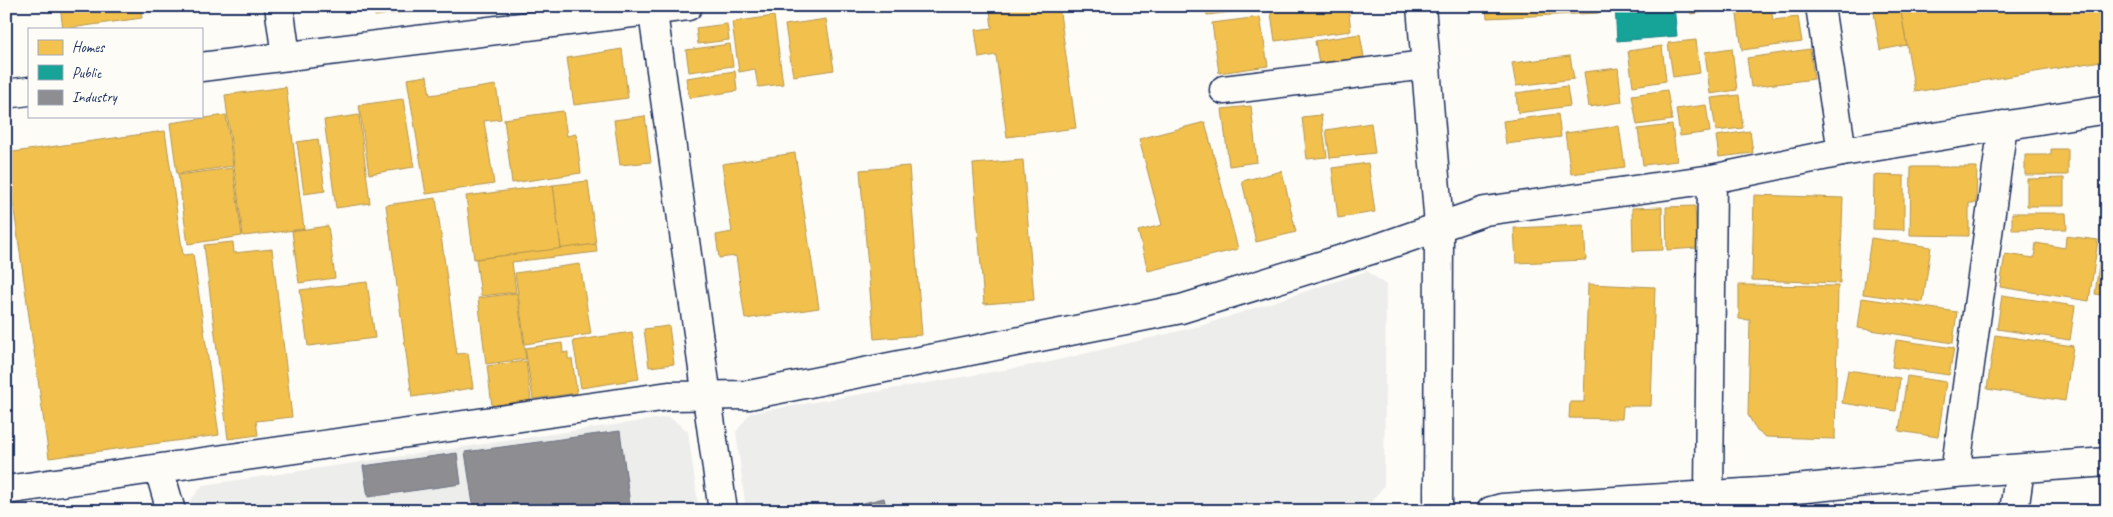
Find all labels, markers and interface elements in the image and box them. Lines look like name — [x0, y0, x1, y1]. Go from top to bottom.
legend — [28, 28, 202, 118]
text: Homes — [72, 38, 106, 57]
text: Public — [72, 64, 102, 83]
text: Industry — [72, 88, 119, 107]

